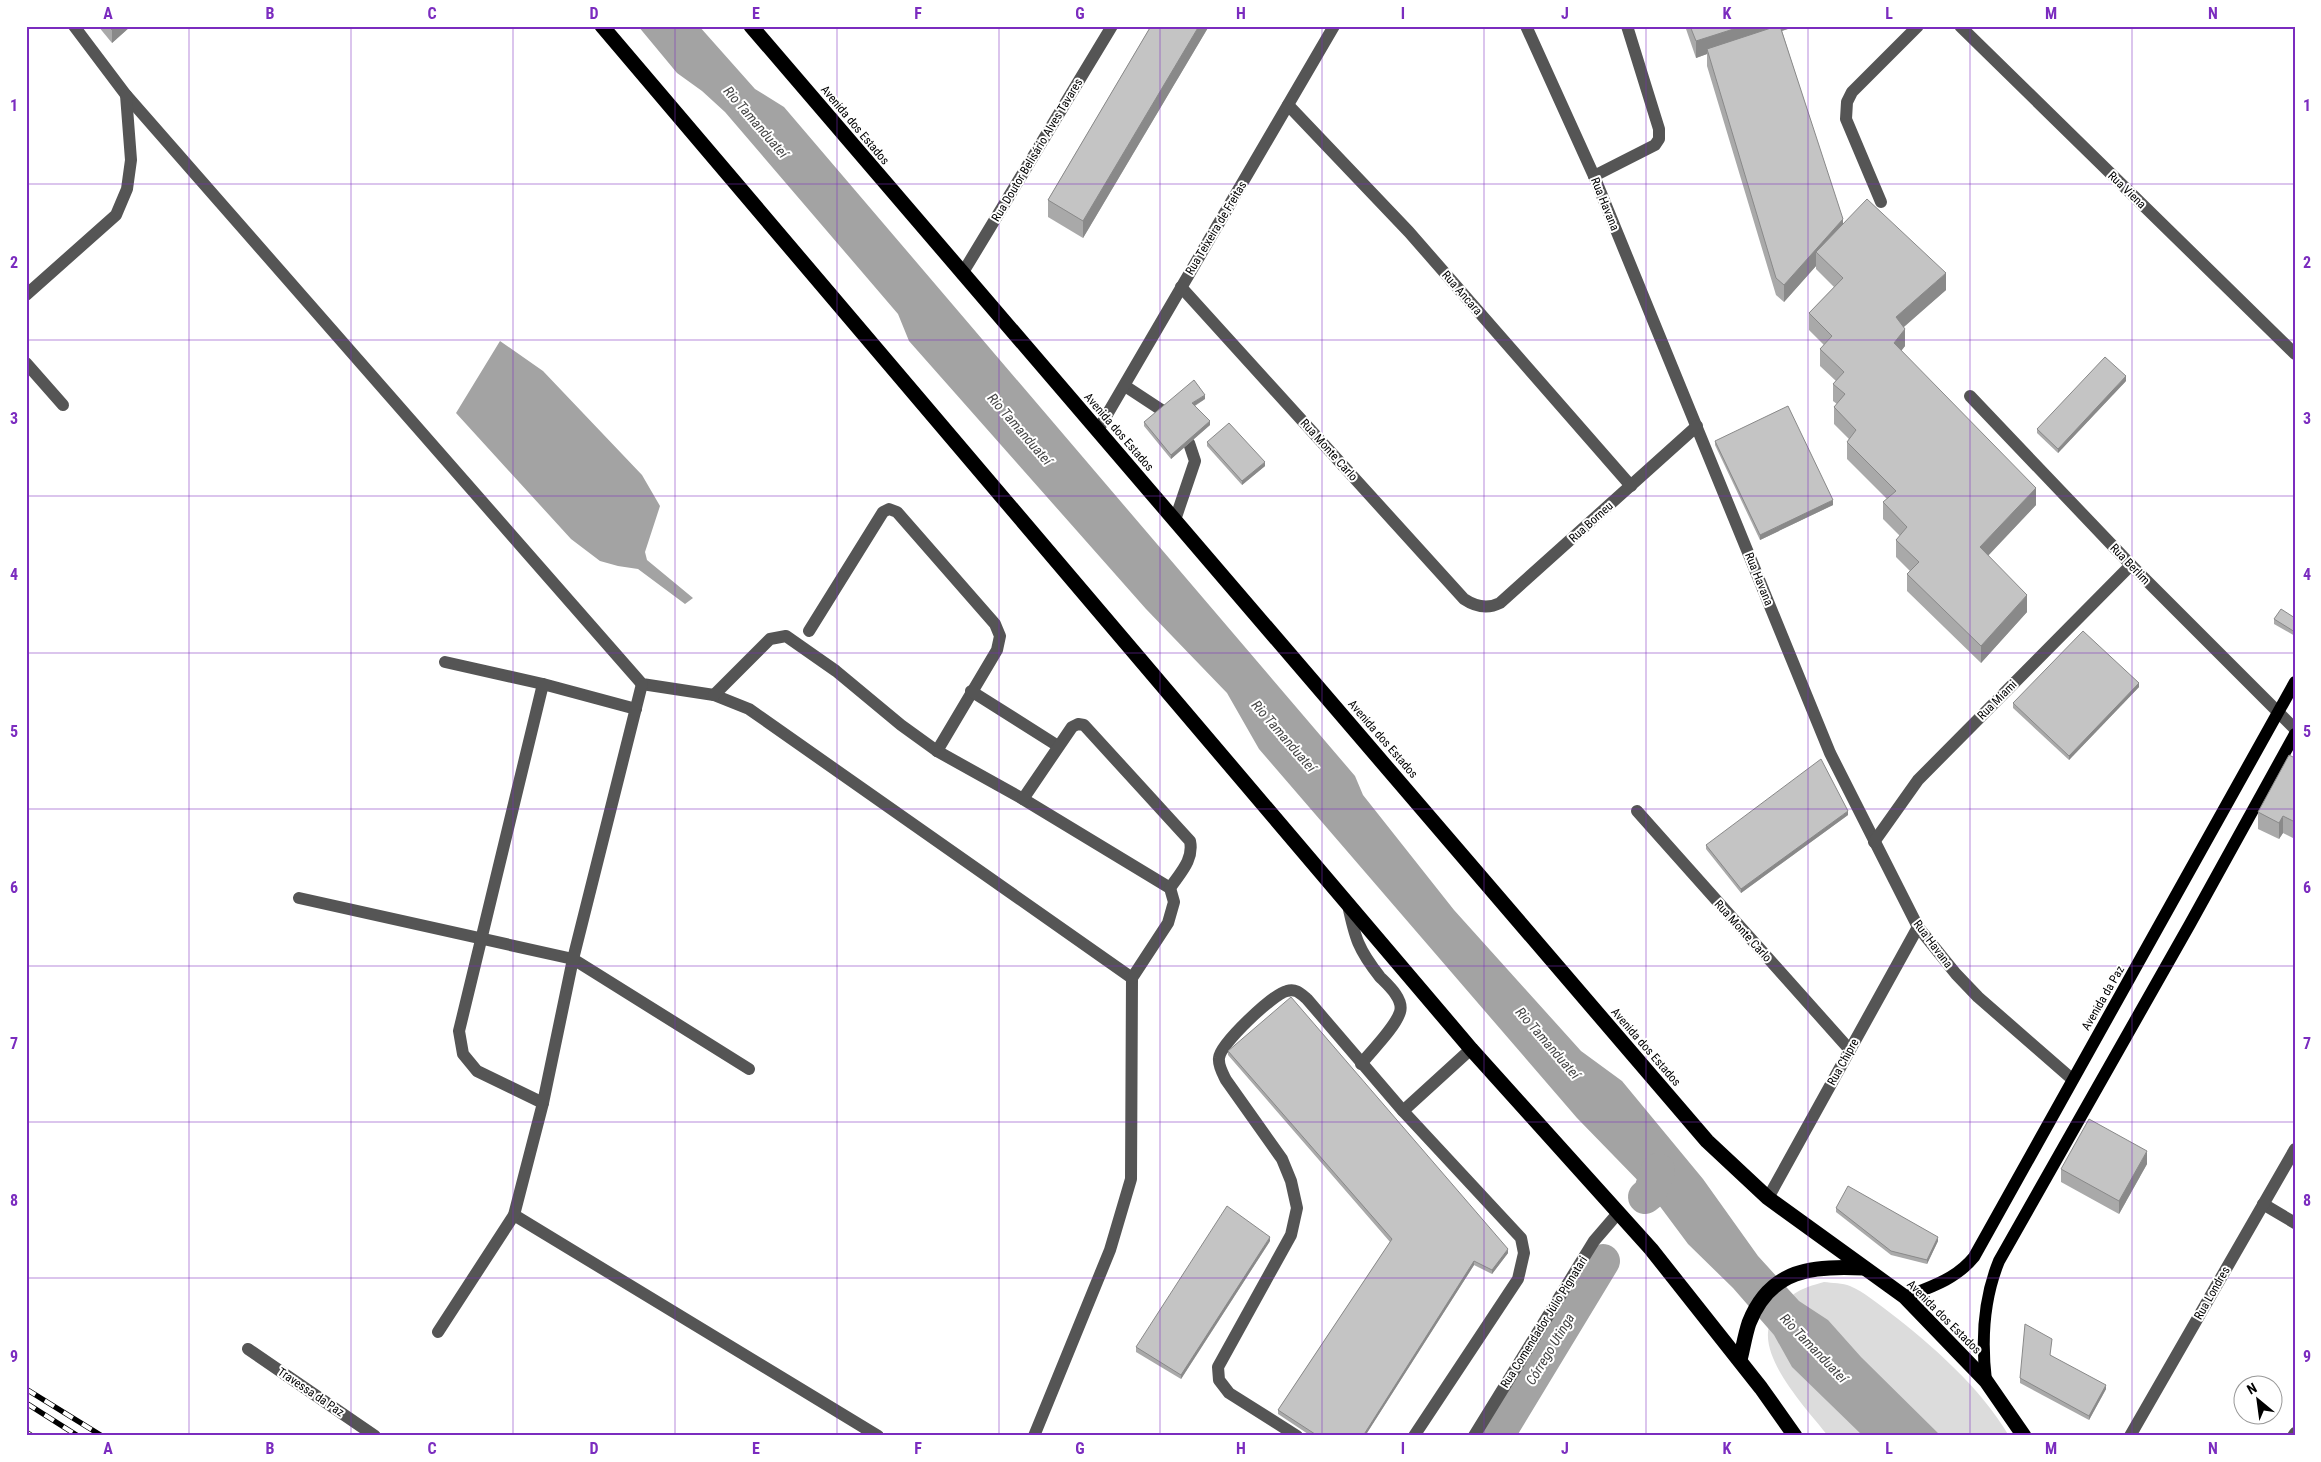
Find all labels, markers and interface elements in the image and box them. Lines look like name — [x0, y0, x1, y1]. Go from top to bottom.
text: A — [103, 4, 113, 23]
text: B — [266, 4, 275, 23]
text: C — [427, 4, 437, 23]
text: D — [589, 4, 599, 23]
text: E — [752, 4, 760, 23]
text: F — [914, 4, 922, 23]
text: G — [1075, 4, 1085, 23]
text: H — [1236, 4, 1246, 23]
text: I — [1401, 4, 1405, 23]
text: J — [1561, 4, 1569, 23]
text: K — [1723, 4, 1732, 23]
text: L — [1885, 4, 1893, 23]
text: M — [2045, 4, 2057, 23]
text: N — [2208, 4, 2218, 23]
street label: Rua Doutor Belisário Alves Tavares — [989, 76, 1085, 224]
water label: Rio Tamanduateí — [721, 83, 793, 162]
street label: Avenida dos Estados — [818, 83, 892, 167]
text: 1 — [10, 96, 18, 115]
text: 1 — [2303, 96, 2311, 115]
street label: Rua Viena — [2105, 169, 2149, 212]
street label: Rua Havana — [1588, 175, 1622, 233]
street label: Rua Teixeira de Freitas — [1183, 179, 1249, 277]
text: 2 — [10, 253, 18, 272]
text: 2 — [2303, 253, 2311, 272]
street label: Rua Ancara — [1439, 268, 1485, 318]
water label: Rio Tamanduateí — [985, 390, 1057, 469]
street label: Avenida dos Estados — [1081, 390, 1157, 474]
text: 3 — [10, 409, 18, 428]
text: 3 — [2303, 409, 2311, 428]
street label: Rua Monte Carlo — [1298, 416, 1360, 484]
street label: Rua Borneu — [1566, 499, 1616, 545]
street label: Rua Berlim — [2107, 541, 2153, 587]
street label: Rua Havana — [1742, 550, 1776, 608]
text: 4 — [10, 565, 18, 584]
text: 4 — [2303, 565, 2311, 584]
street label: Rua Miami — [1974, 677, 2020, 723]
water label: Rio Tamanduateí — [1249, 697, 1321, 776]
street label: Avenida dos Estados — [1345, 697, 1421, 781]
text: 5 — [10, 722, 18, 741]
text: 5 — [2303, 722, 2311, 741]
text: 6 — [10, 878, 18, 897]
text: 6 — [2303, 878, 2311, 897]
street label: Rua Monte Carlo — [1712, 897, 1774, 965]
street label: Rua Havana — [1911, 917, 1956, 971]
street label: Avenida da Paz — [2079, 963, 2127, 1033]
water label: Rio Tamanduateí — [1513, 1004, 1585, 1083]
street label: Avenida dos Estados — [1608, 1005, 1684, 1089]
text: 7 — [10, 1034, 18, 1053]
text: 7 — [2303, 1034, 2311, 1053]
street label: Rua Chipre — [1824, 1036, 1862, 1088]
text: 8 — [10, 1191, 18, 1210]
text: 8 — [2303, 1191, 2311, 1210]
street label: Rua Comendador Júlio Pignatari — [1498, 1254, 1590, 1390]
street label: Rua Londres — [2191, 1264, 2233, 1322]
street label: Avenida dos Estados — [1904, 1277, 1984, 1357]
water label: Córrego Utinga — [1522, 1310, 1578, 1388]
water label: Rio Tamanduateí — [1777, 1310, 1852, 1387]
text: 9 — [10, 1347, 18, 1366]
text: 9 — [2303, 1347, 2311, 1366]
street label: Travessa da Paz — [275, 1365, 347, 1419]
north arrow — [2234, 1374, 2284, 1424]
text: N — [2244, 1380, 2259, 1398]
text: A — [103, 1439, 113, 1458]
text: B — [266, 1439, 275, 1458]
text: C — [427, 1439, 437, 1458]
text: D — [589, 1439, 599, 1458]
text: E — [752, 1439, 760, 1458]
text: F — [914, 1439, 922, 1458]
text: G — [1075, 1439, 1085, 1458]
text: H — [1236, 1439, 1246, 1458]
text: I — [1401, 1439, 1405, 1458]
text: J — [1561, 1439, 1569, 1458]
text: K — [1723, 1439, 1732, 1458]
text: L — [1885, 1439, 1893, 1458]
text: M — [2045, 1439, 2057, 1458]
text: N — [2208, 1439, 2218, 1458]

